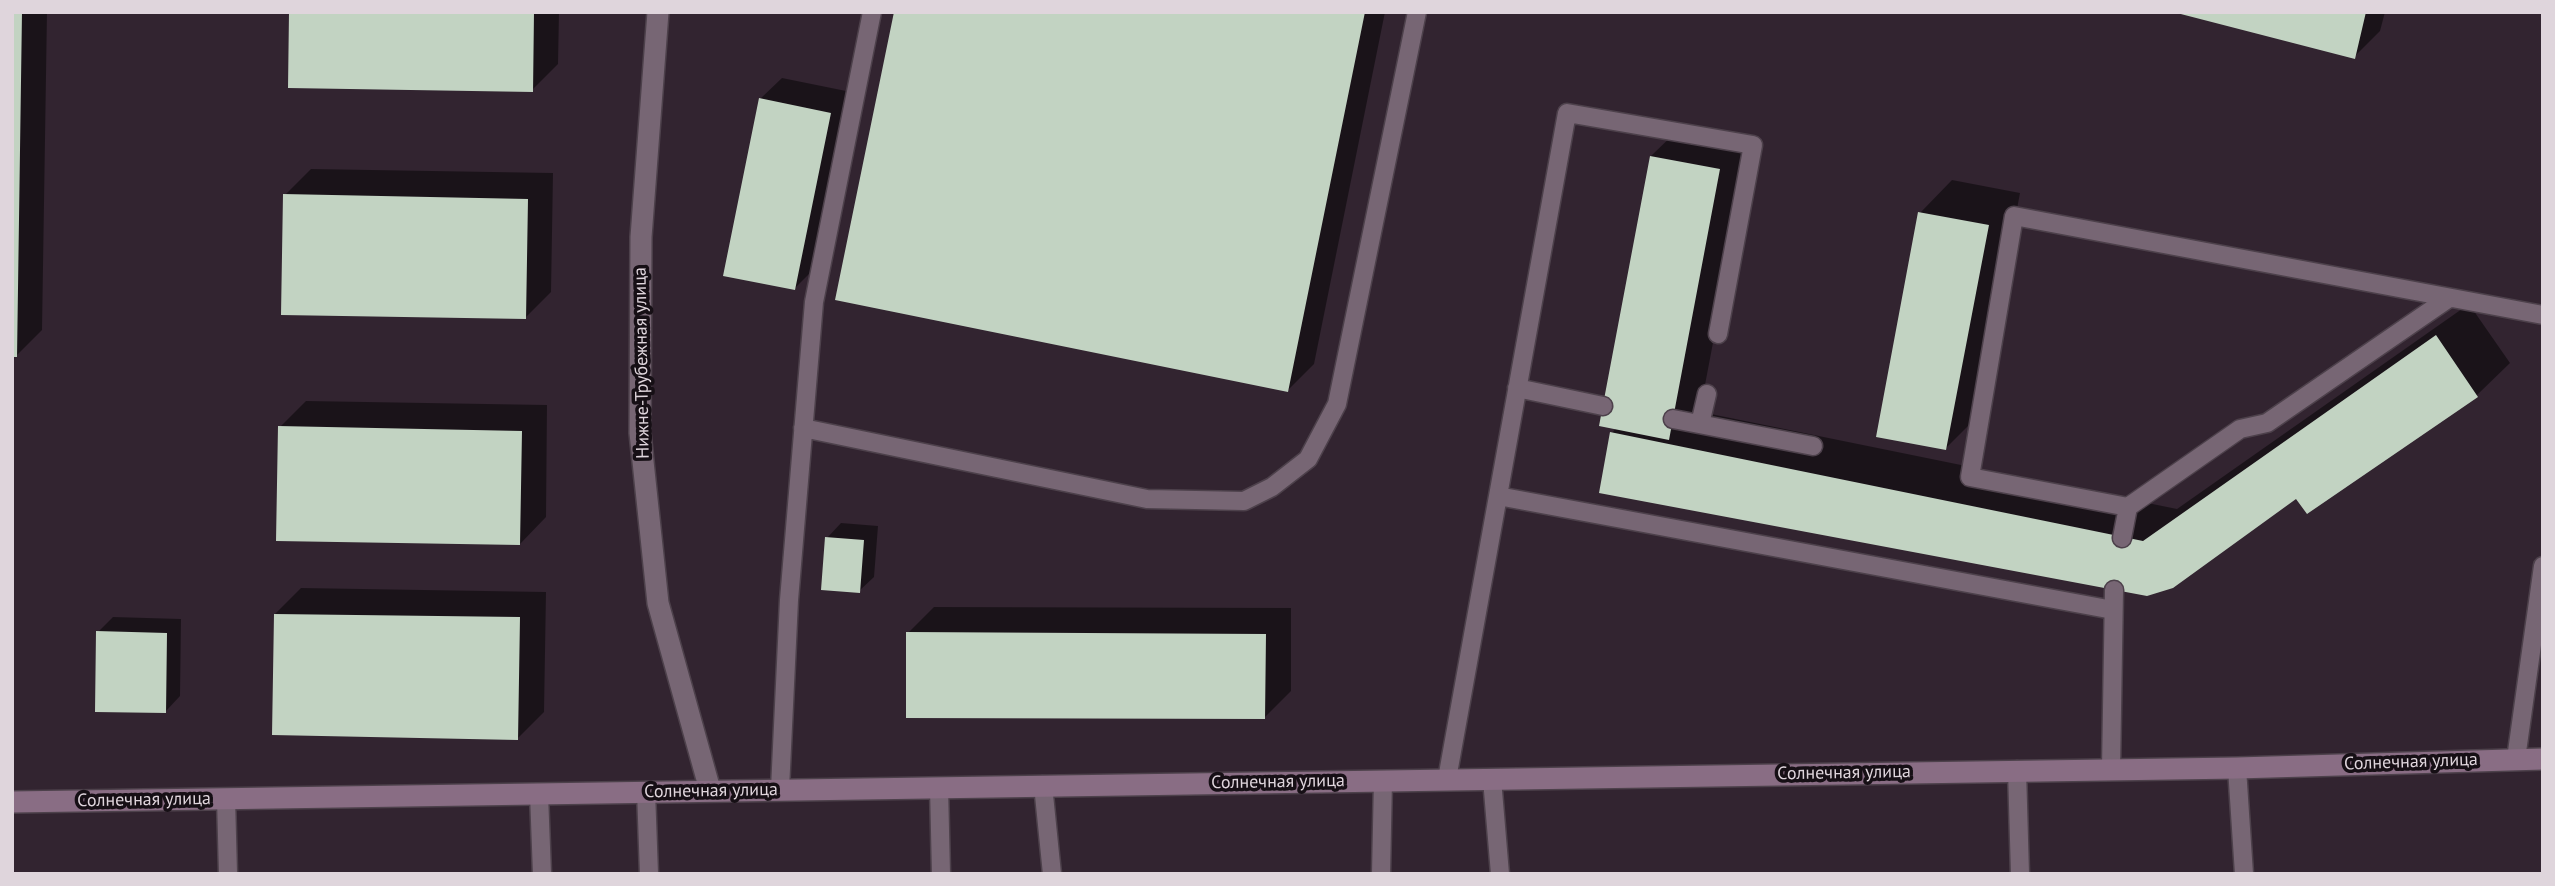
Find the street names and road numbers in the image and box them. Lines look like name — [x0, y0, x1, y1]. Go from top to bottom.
street label: Нижне-Трубежная улица — [630, 267, 654, 459]
street label: Солнечная улица — [2344, 749, 2478, 775]
street label: Солнечная улица — [1777, 761, 1911, 785]
street label: Солнечная улица — [1211, 770, 1345, 794]
street label: Солнечная улица — [644, 779, 778, 803]
street label: Солнечная улица — [77, 788, 211, 812]

